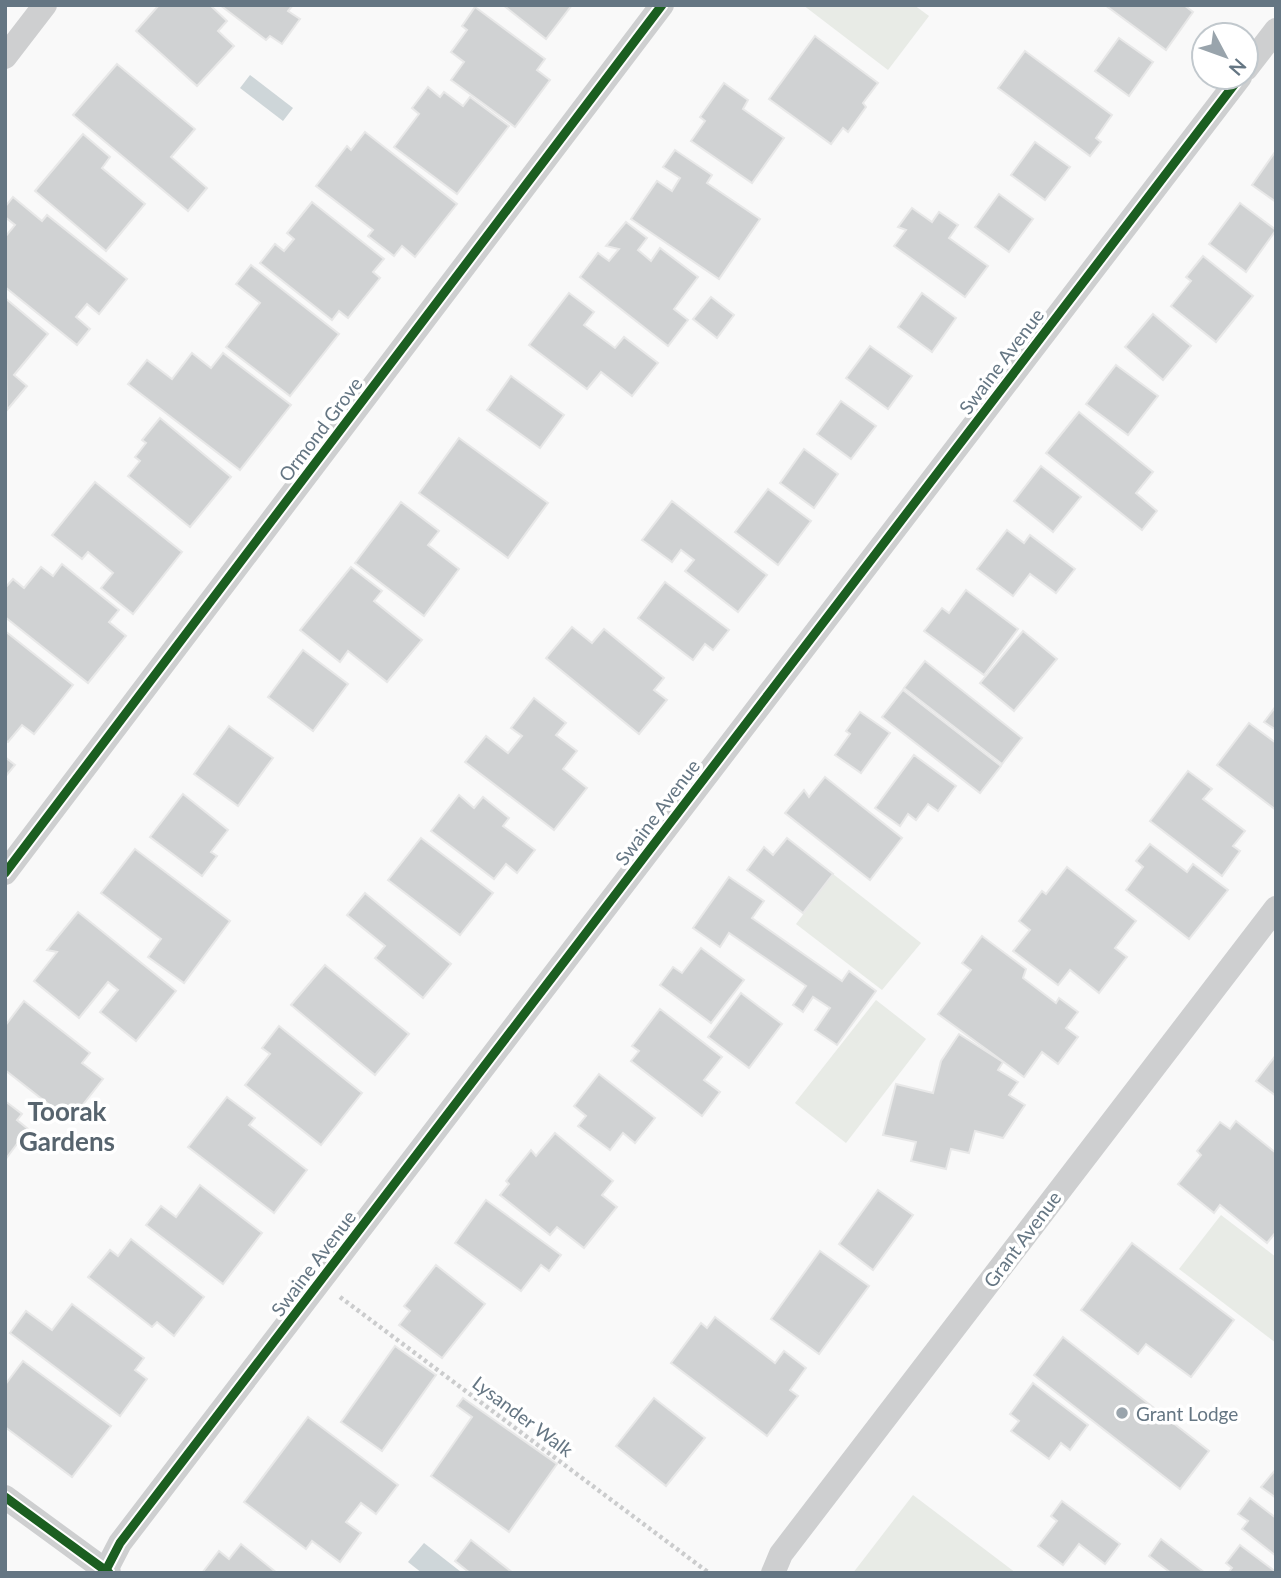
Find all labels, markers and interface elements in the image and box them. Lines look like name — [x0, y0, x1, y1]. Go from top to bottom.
north arrow — [1190, 21, 1260, 91]
text: N — [1225, 54, 1252, 81]
street label: Swaine Avenue — [954, 304, 1048, 418]
street label: Ormond Grove — [273, 372, 367, 486]
street label: Swaine Avenue — [610, 755, 704, 869]
district label: Toorak Gardens — [19, 1095, 115, 1157]
street label: Grant Avenue — [978, 1186, 1066, 1292]
street label: Swaine Avenue — [266, 1206, 360, 1320]
street label: Lysander Walk — [468, 1371, 578, 1461]
place label: Grant Lodge — [1136, 1402, 1238, 1425]
marker: Grant Lodge — [1114, 1405, 1130, 1421]

